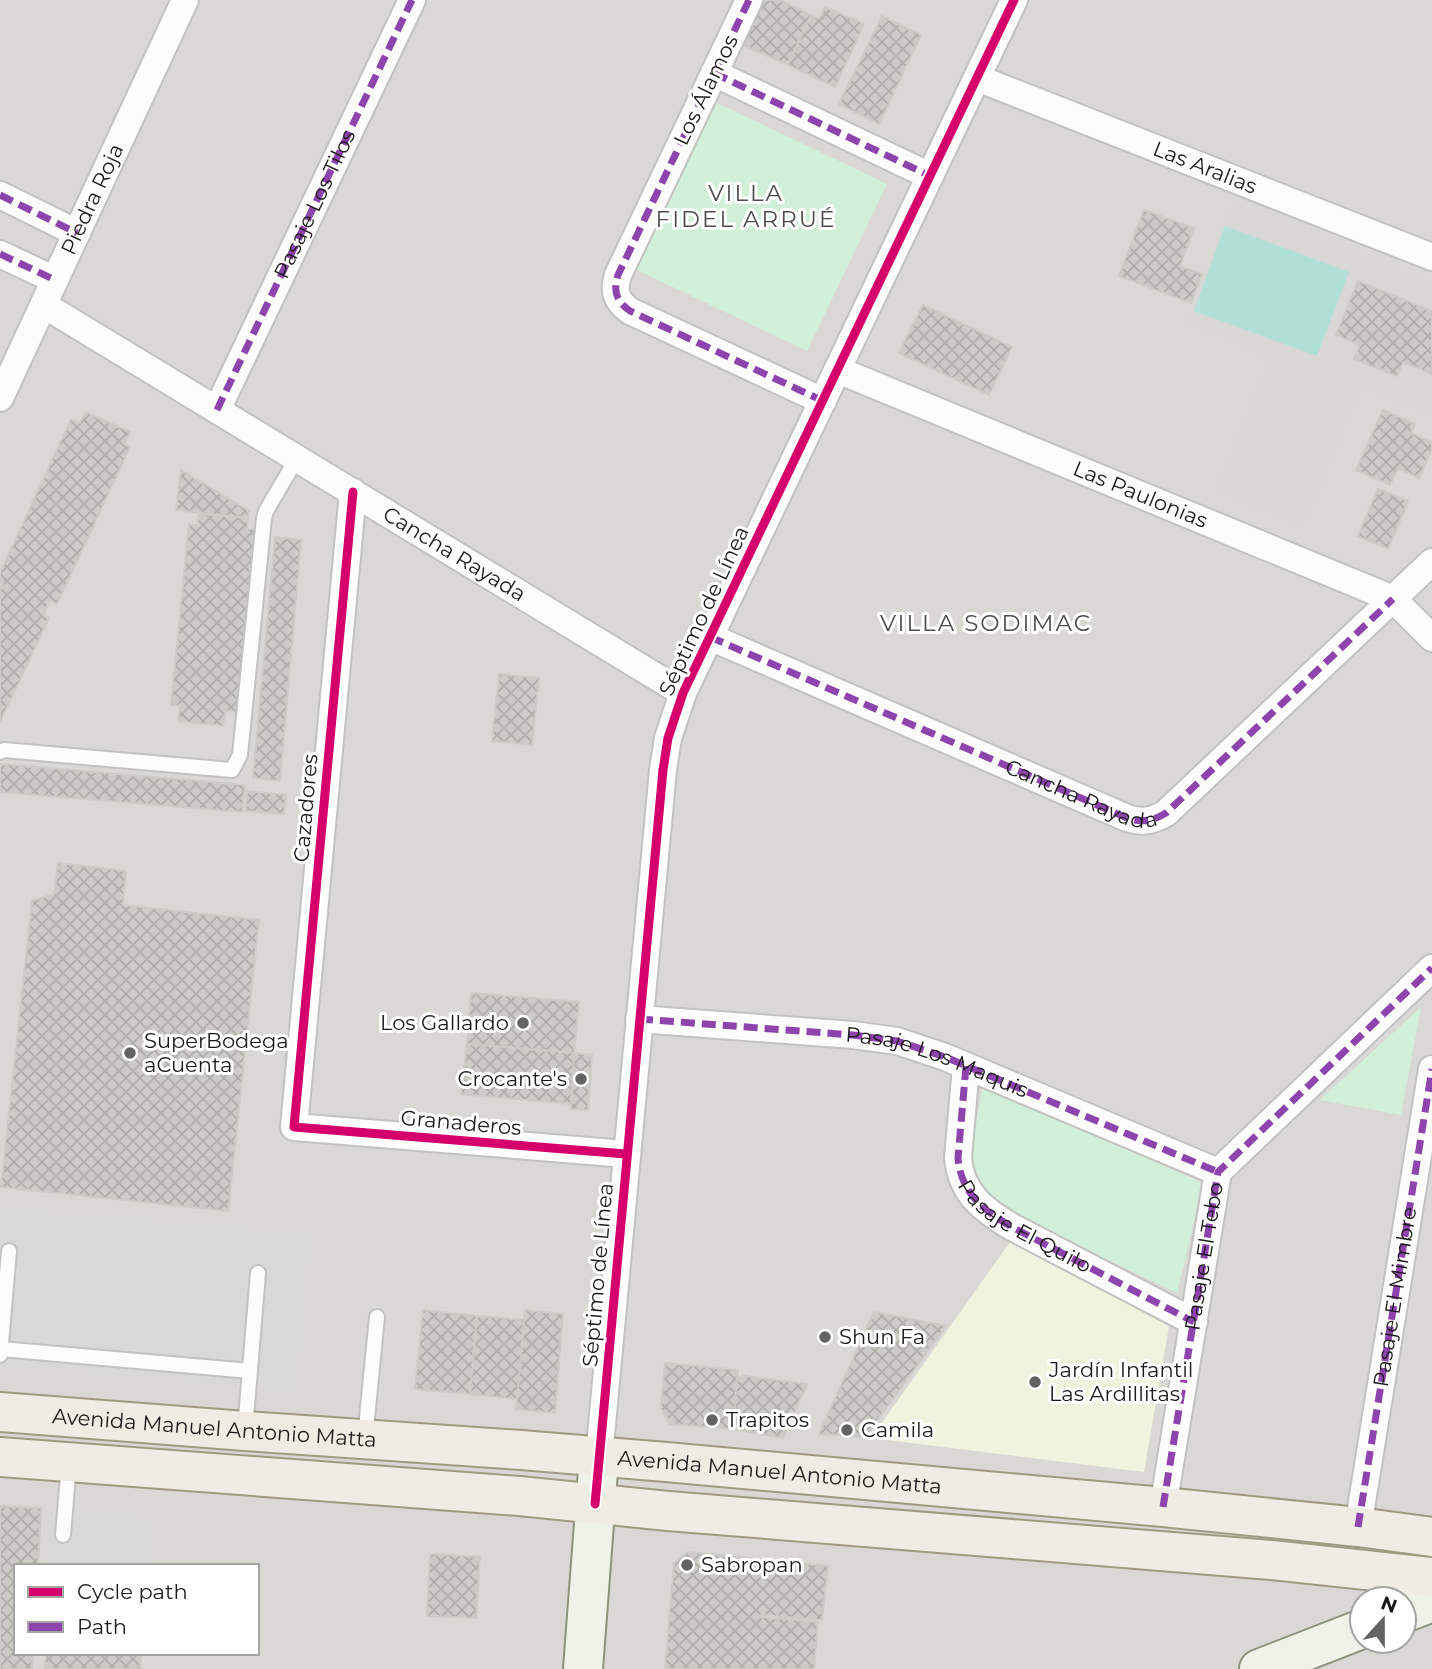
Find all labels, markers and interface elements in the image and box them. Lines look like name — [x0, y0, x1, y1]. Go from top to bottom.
street label: Los Álamos — [668, 30, 743, 149]
street label: Pasaje Los Tilos — [268, 125, 360, 282]
street label: Las Aralias — [1150, 136, 1261, 199]
street label: Piedra Roja — [55, 140, 128, 259]
district label: VILLA FIDEL ARRUÉ — [656, 179, 836, 233]
street label: Las Paulonias — [1070, 455, 1211, 533]
street label: Cancha Rayada — [379, 501, 530, 606]
street label: Séptimo de Línea — [653, 522, 754, 700]
district label: VILLA SODIMAC — [880, 609, 1092, 637]
street label: Cazadores — [288, 753, 323, 863]
street label: Cancha Rayada — [1001, 754, 1160, 833]
place label: Los Gallardo — [380, 1010, 509, 1035]
marker: Los Gallardo — [515, 1015, 531, 1031]
street label: Pasaje Los Maquis — [845, 1021, 1032, 1103]
place label: SuperBodega aCuenta — [144, 1028, 289, 1077]
marker: SuperBodega aCuenta — [122, 1045, 138, 1061]
place label: Crocante's — [458, 1066, 567, 1091]
marker: Crocante's — [573, 1071, 589, 1087]
street label: Granaderos — [400, 1105, 523, 1140]
street label: Pasaje El Quilo — [953, 1175, 1096, 1278]
street label: Pasaje El Tebo — [1179, 1180, 1228, 1332]
street label: Séptimo de Línea — [577, 1182, 618, 1368]
street label: Pasaje El Mimbre — [1368, 1205, 1422, 1389]
place label: Shun Fa — [839, 1324, 925, 1349]
marker: Shun Fa — [817, 1329, 833, 1345]
place label: Jardín Infantil Las Ardillitas — [1048, 1357, 1194, 1406]
marker: Jardín Infantil Las Ardillitas — [1027, 1374, 1043, 1390]
street label: Avenida Manuel Antonio Matta — [51, 1403, 377, 1452]
place label: Trapitos — [726, 1407, 809, 1432]
marker: Trapitos — [704, 1412, 720, 1428]
place label: Camila — [861, 1417, 934, 1442]
marker: Camila — [839, 1422, 855, 1438]
street label: Avenida Manuel Antonio Matta — [617, 1445, 943, 1499]
place label: Sabropan — [701, 1552, 803, 1577]
marker: Sabropan — [679, 1557, 695, 1573]
legend — [14, 1564, 259, 1655]
text: Cycle path — [77, 1579, 188, 1604]
north arrow — [1348, 1585, 1418, 1655]
text: N — [1378, 1591, 1400, 1618]
text: Path — [77, 1614, 127, 1639]

